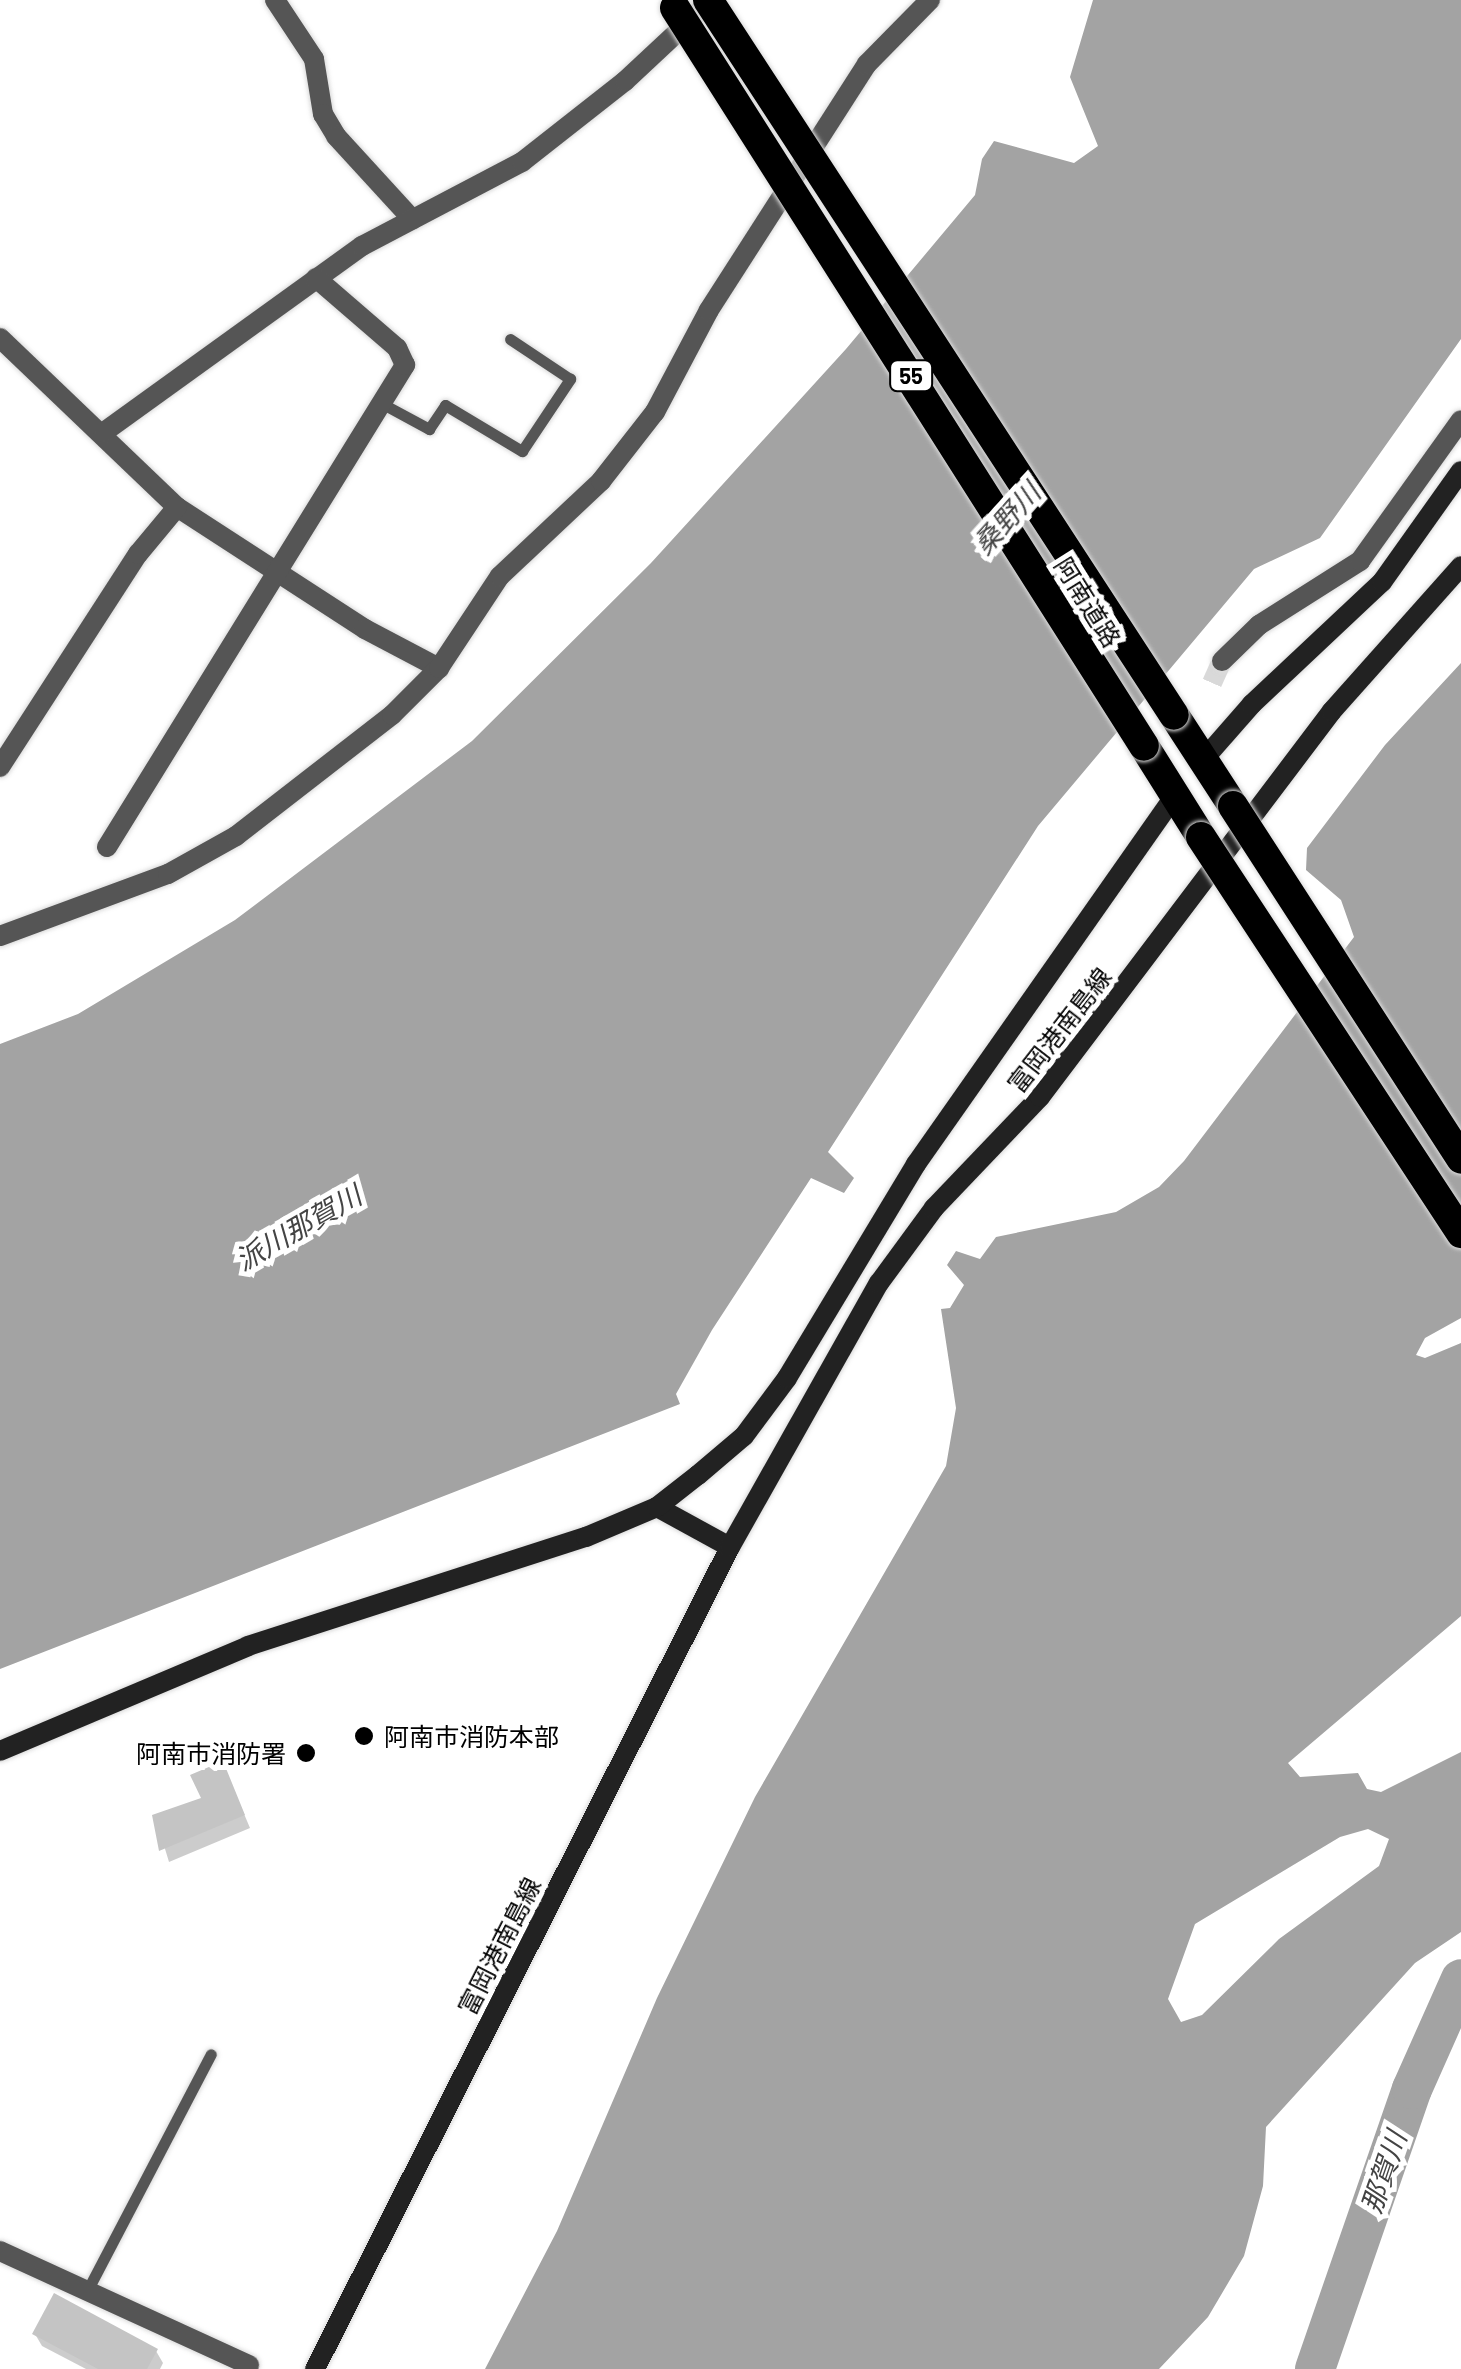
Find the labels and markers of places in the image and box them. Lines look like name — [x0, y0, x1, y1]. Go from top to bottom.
place label: 阿南市消防本部 — [384, 1721, 559, 1751]
marker: 阿南市消防本部 — [353, 1725, 375, 1747]
place label: 阿南市消防署 — [136, 1738, 286, 1768]
marker: 阿南市消防署 — [295, 1742, 317, 1764]

